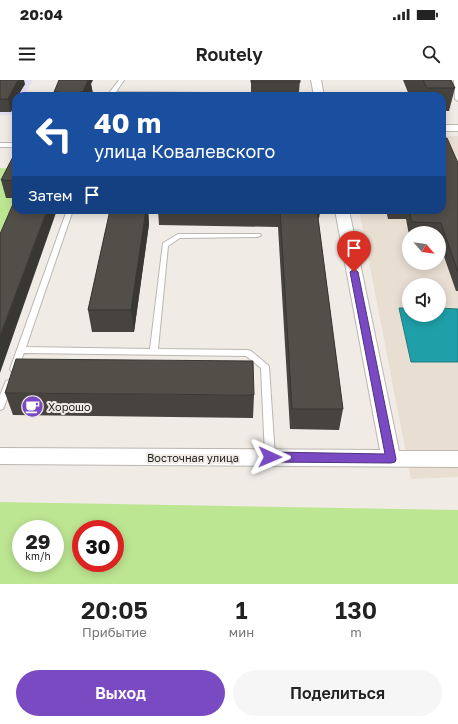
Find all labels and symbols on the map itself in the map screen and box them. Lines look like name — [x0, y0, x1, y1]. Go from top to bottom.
north arrow — [402, 226, 446, 270]
pin — [337, 231, 371, 272]
cafe icon: Хорошо — [19, 393, 45, 419]
place label: Хорошо — [48, 400, 91, 413]
position arrow — [249, 436, 291, 478]
street label: Восточная улица — [147, 451, 239, 464]
speed limit sign: 30 — [72, 520, 124, 572]

